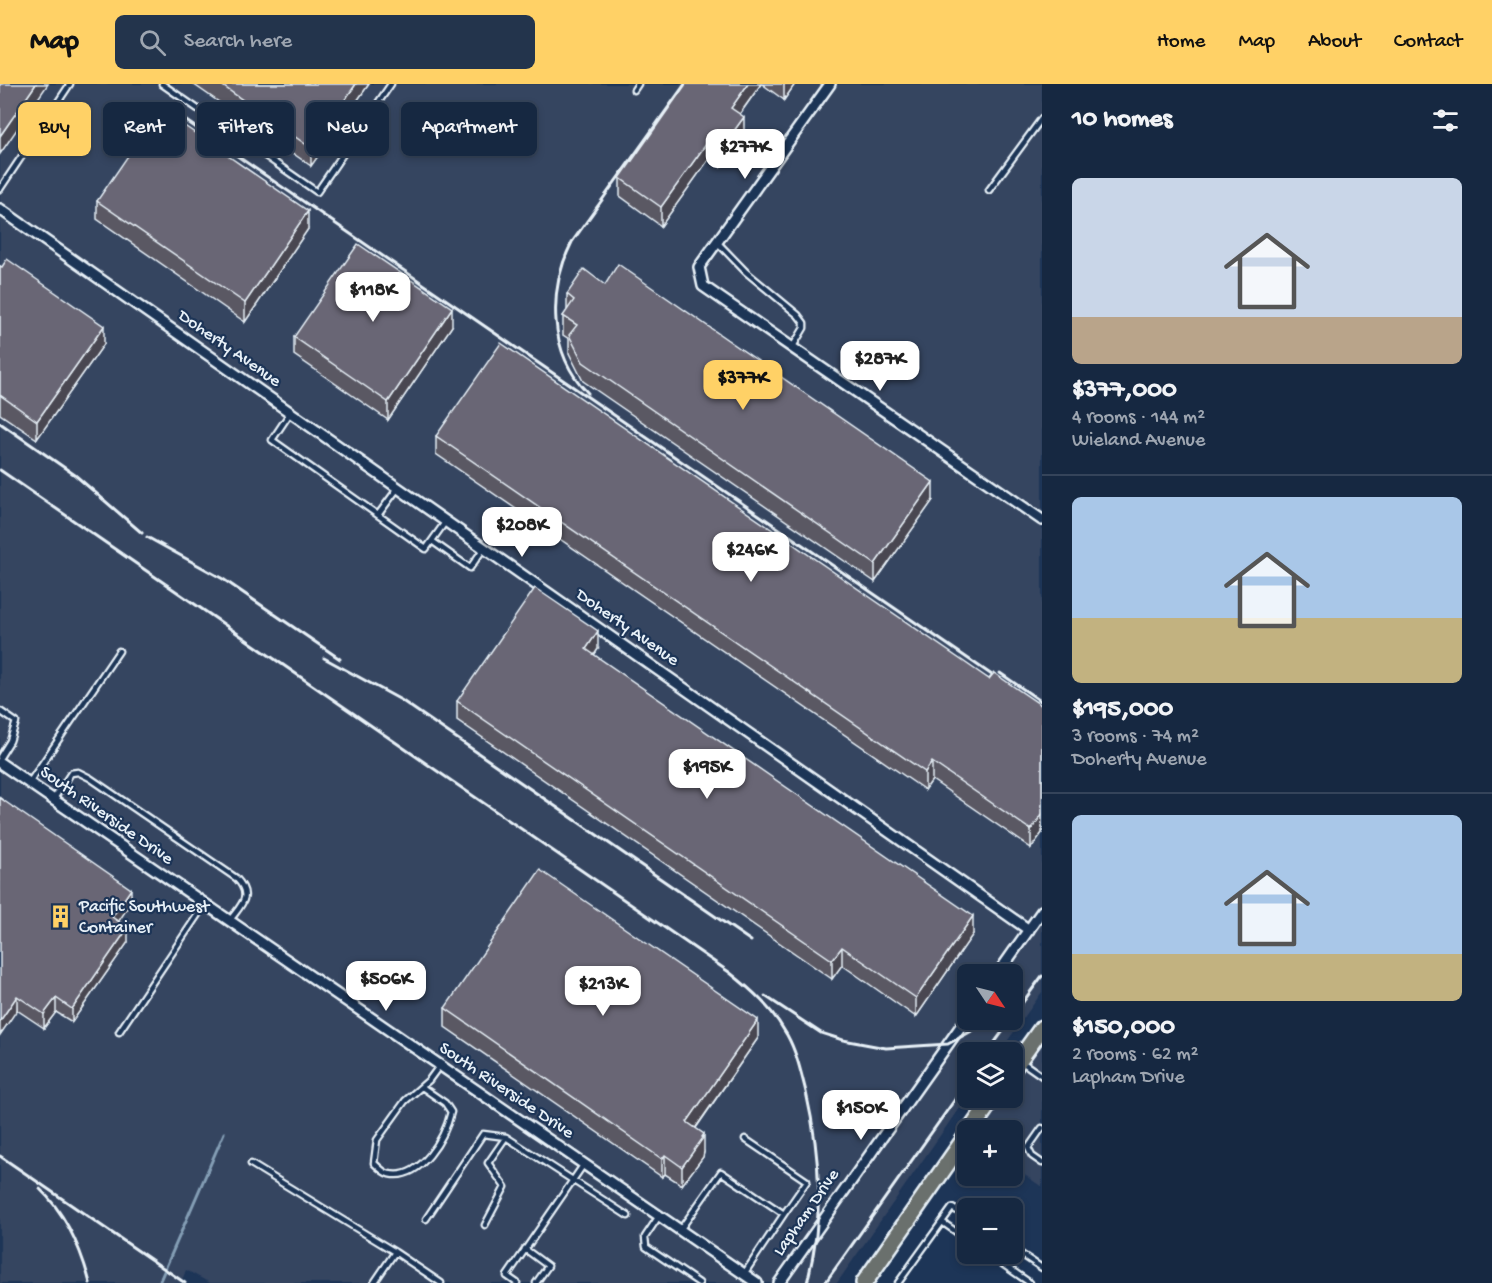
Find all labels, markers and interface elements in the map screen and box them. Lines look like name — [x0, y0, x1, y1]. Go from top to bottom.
search box — [115, 15, 535, 69]
text: Map — [30, 26, 79, 59]
icon: search — [136, 26, 169, 59]
text: Search here — [184, 29, 292, 55]
text: Home — [1157, 30, 1205, 55]
text: Map — [1238, 30, 1275, 55]
text: About — [1308, 30, 1361, 55]
text: Contact — [1394, 30, 1462, 55]
chip: Buy — [18, 102, 91, 156]
chip: Rent — [103, 102, 185, 156]
chip: Filters — [197, 102, 294, 156]
chip: New — [306, 102, 389, 156]
chip: Apartment — [401, 102, 537, 156]
icon: filters — [1429, 104, 1462, 137]
text: 10 homes — [1072, 105, 1172, 136]
pin: $277K — [703, 129, 787, 180]
text: $277K — [720, 137, 770, 160]
icon: home — [1213, 217, 1321, 325]
pin: $118K — [331, 272, 415, 323]
text: $118K — [349, 280, 397, 303]
street label: Doherty Avenue — [173, 305, 285, 393]
pin: $287K — [838, 341, 922, 392]
text: $287K — [854, 349, 906, 372]
pin: $377K — [701, 360, 785, 411]
text: $377K — [717, 368, 769, 391]
text: $377,000 — [1072, 376, 1177, 407]
text: 4 rooms · 144 m² — [1072, 407, 1205, 430]
text: Wieland Avenue — [1072, 430, 1205, 453]
pin: $208K — [480, 507, 564, 558]
text: $208K — [496, 515, 548, 538]
pin: $246K — [709, 532, 793, 583]
icon: home — [1213, 536, 1321, 644]
text: $246K — [726, 540, 776, 563]
street label: Doherty Avenue — [571, 584, 683, 672]
text: $195,000 — [1072, 695, 1173, 726]
text: 3 rooms · 74 m² — [1072, 726, 1199, 749]
pin: $195K — [665, 749, 749, 800]
text: Doherty Avenue — [1072, 749, 1206, 772]
text: $195K — [683, 757, 731, 780]
street label: South Riverside Drive — [35, 762, 177, 870]
icon: home — [1213, 854, 1321, 962]
place label: Pacific Southwest Container — [78, 897, 211, 939]
building icon: Pacific Southwest Container — [48, 904, 74, 930]
pin: $506K — [344, 961, 428, 1012]
north arrow — [957, 964, 1023, 1030]
map controls — [957, 964, 1023, 1264]
pin: $213K — [561, 966, 645, 1017]
text: $506K — [360, 969, 412, 992]
text: $213K — [579, 974, 627, 997]
text: $150,000 — [1072, 1013, 1175, 1044]
street label: South Riverside Drive — [435, 1038, 578, 1144]
button: layers — [957, 1042, 1023, 1108]
text: 2 rooms · 62 m² — [1072, 1044, 1199, 1067]
text: Lapham Drive — [1072, 1067, 1185, 1090]
pin: $150K — [819, 1090, 903, 1141]
text: $150K — [836, 1098, 886, 1121]
button: + — [957, 1120, 1023, 1186]
street label: Lapham Drive — [769, 1165, 845, 1261]
button: − — [957, 1198, 1023, 1264]

